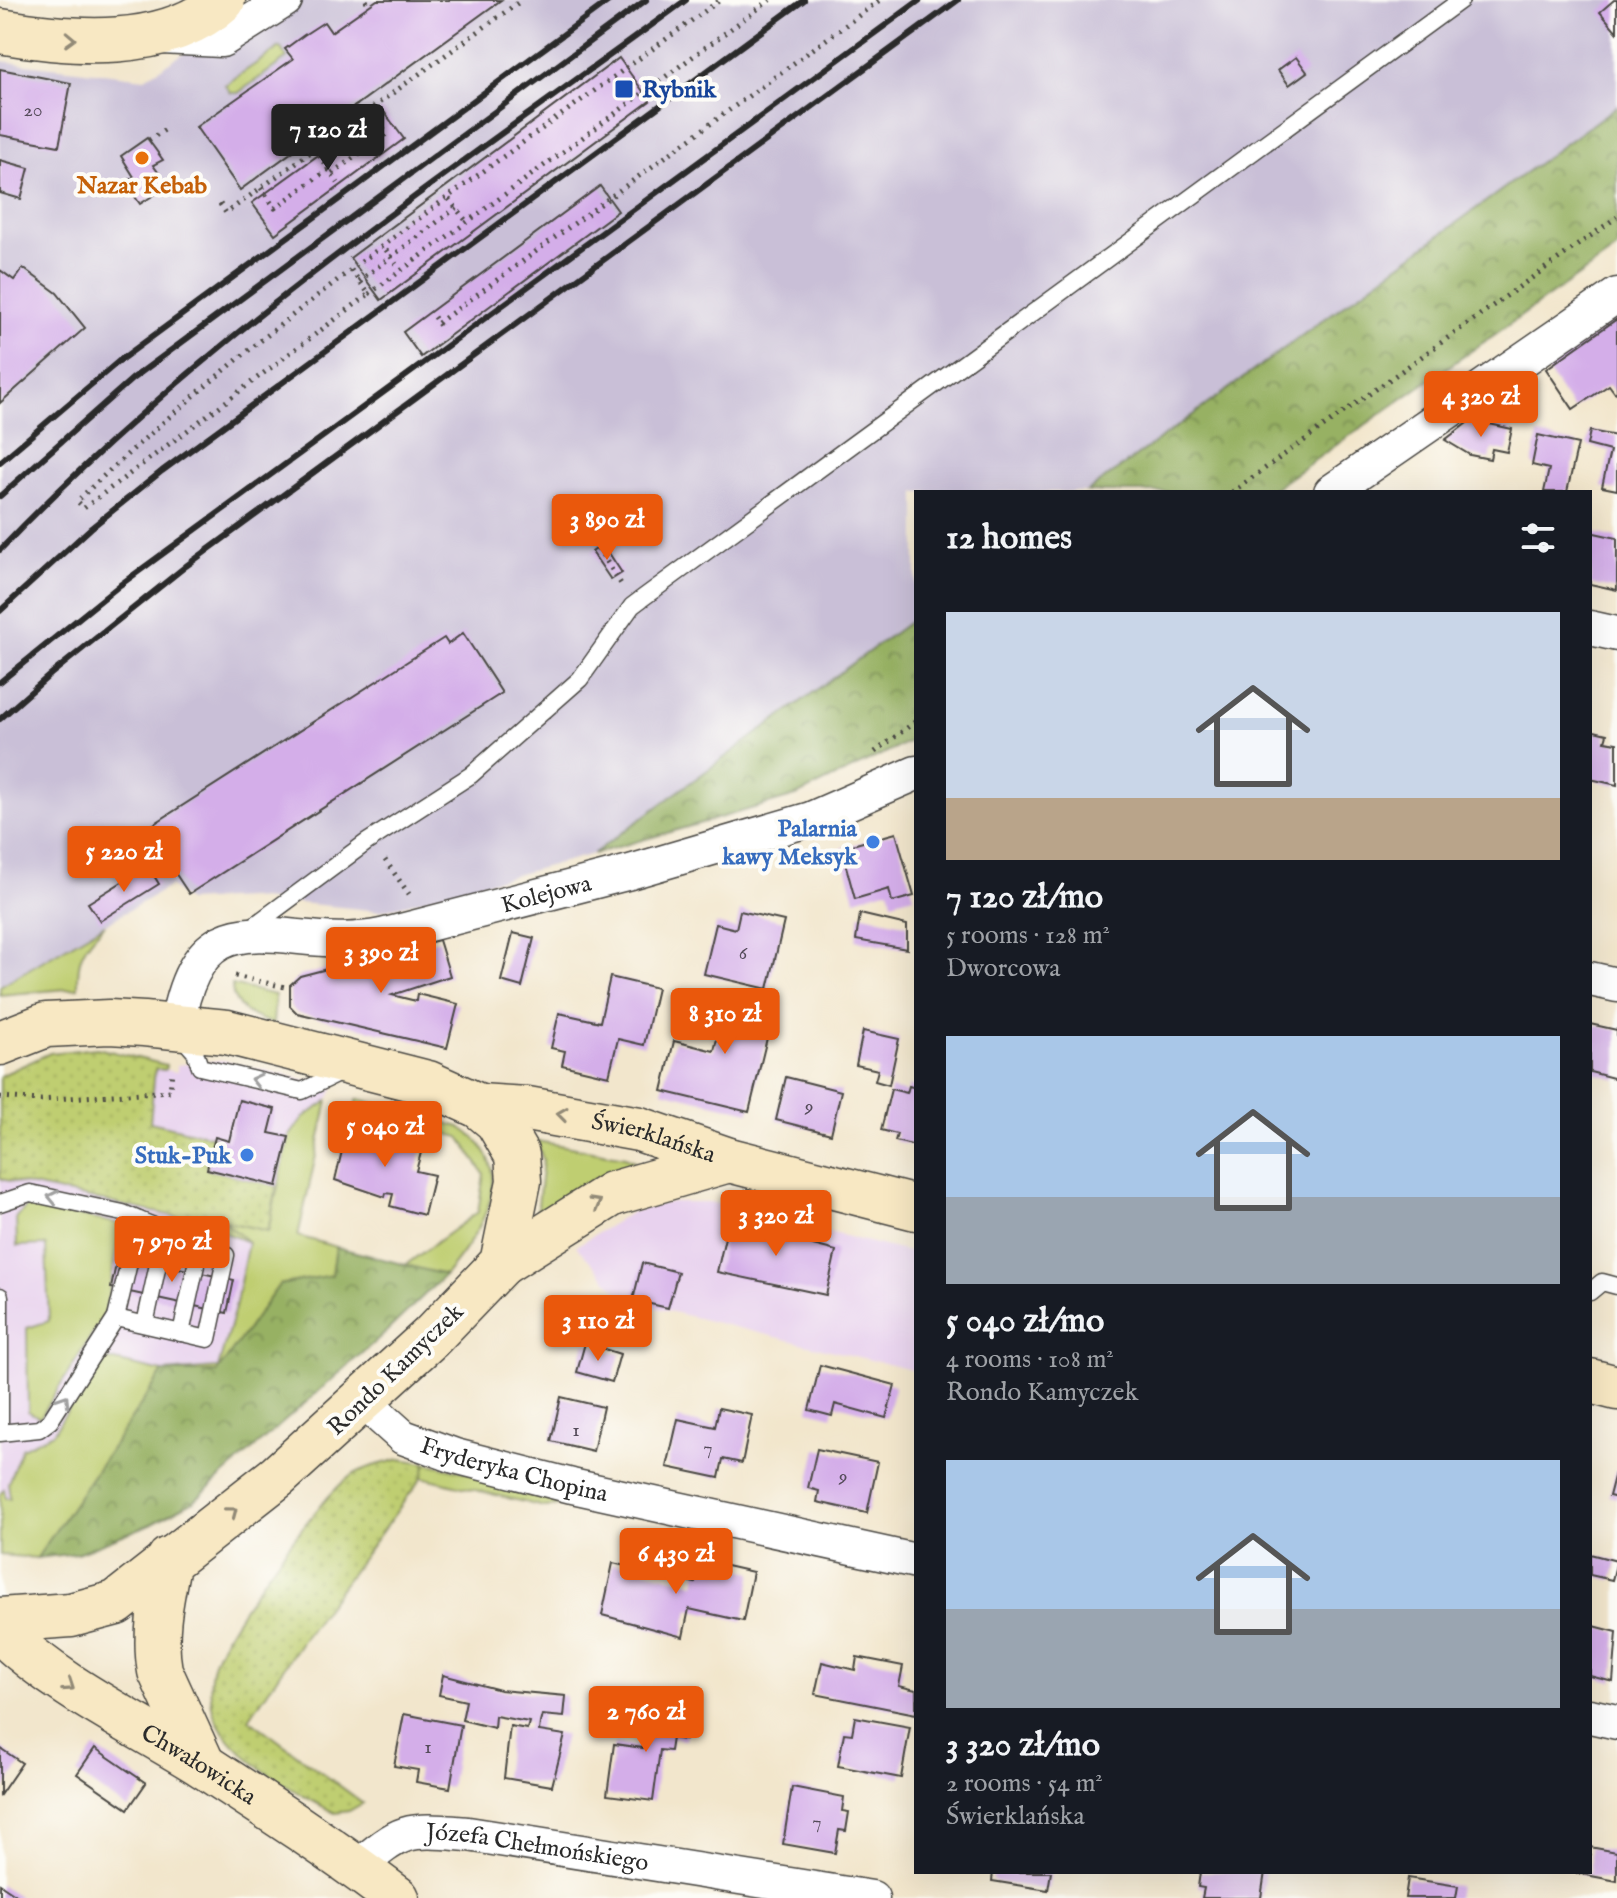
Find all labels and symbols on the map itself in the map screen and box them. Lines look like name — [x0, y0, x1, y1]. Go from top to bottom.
one-way arrow — [64, 30, 77, 47]
place label: Rybnik — [642, 75, 717, 106]
marker: Rybnik — [613, 78, 635, 100]
house number: 20 — [23, 98, 43, 123]
pin: 7 120 zł — [245, 104, 411, 172]
marker: Nazar Kebab — [133, 149, 151, 167]
place label: Nazar Kebab — [76, 171, 207, 202]
pin: 4 320 zł — [1398, 371, 1564, 439]
pin: 3 890 zł — [524, 494, 690, 562]
place label: Palarnia kawy Meksyk — [721, 814, 858, 873]
pin: 5 220 zł — [41, 826, 207, 894]
marker: Palarnia kawy Meksyk — [864, 833, 882, 851]
street label: Kolejowa — [498, 868, 595, 922]
pin: 3 390 zł — [298, 927, 464, 995]
house number: 6 — [739, 941, 748, 966]
pin: 8 310 zł — [642, 988, 808, 1056]
one-way arrow — [250, 1072, 263, 1089]
house number: 9 — [804, 1094, 813, 1119]
pin: 5 040 zł — [302, 1101, 468, 1169]
one-way arrow — [555, 1106, 569, 1123]
street label: Świerklańska — [589, 1107, 720, 1171]
place label: Stuk-Puk — [135, 1141, 232, 1172]
marker: Stuk-Puk — [238, 1146, 256, 1164]
one-way arrow — [46, 1189, 60, 1206]
pin: 3 320 zł — [693, 1190, 859, 1258]
one-way arrow — [587, 1197, 602, 1212]
pin: 7 970 zł — [89, 1216, 255, 1284]
pin: 3 110 zł — [515, 1295, 681, 1363]
street label: Rondo Kamyczek — [321, 1297, 471, 1443]
one-way arrow — [54, 1394, 69, 1409]
house number: 1 — [572, 1418, 580, 1443]
street label: Fryderyka Chopina — [416, 1431, 611, 1511]
house number: 7 — [703, 1436, 713, 1461]
house number: 9 — [838, 1464, 847, 1489]
one-way arrow — [223, 1508, 238, 1522]
pin: 6 430 zł — [593, 1528, 759, 1596]
one-way arrow — [60, 1676, 74, 1691]
pin: 2 760 zł — [563, 1686, 729, 1754]
street label: Chwałowicka — [135, 1718, 262, 1813]
house number: 1 — [424, 1735, 432, 1760]
house number: 7 — [812, 1810, 822, 1835]
street label: Józefa Chełmońskiego — [423, 1817, 651, 1879]

